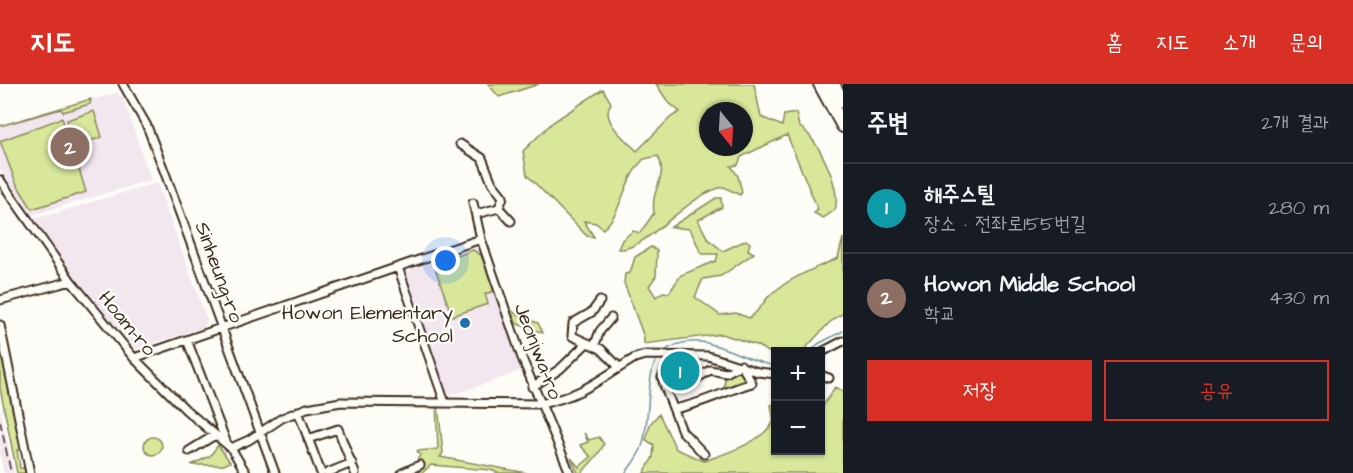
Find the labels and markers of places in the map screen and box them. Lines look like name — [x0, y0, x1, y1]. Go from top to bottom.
pin: 2 — [50, 124, 90, 170]
place label: Howon Elementary School — [282, 299, 453, 350]
marker: Howon Elementary School — [458, 316, 472, 330]
pin: 1 — [660, 348, 700, 394]

